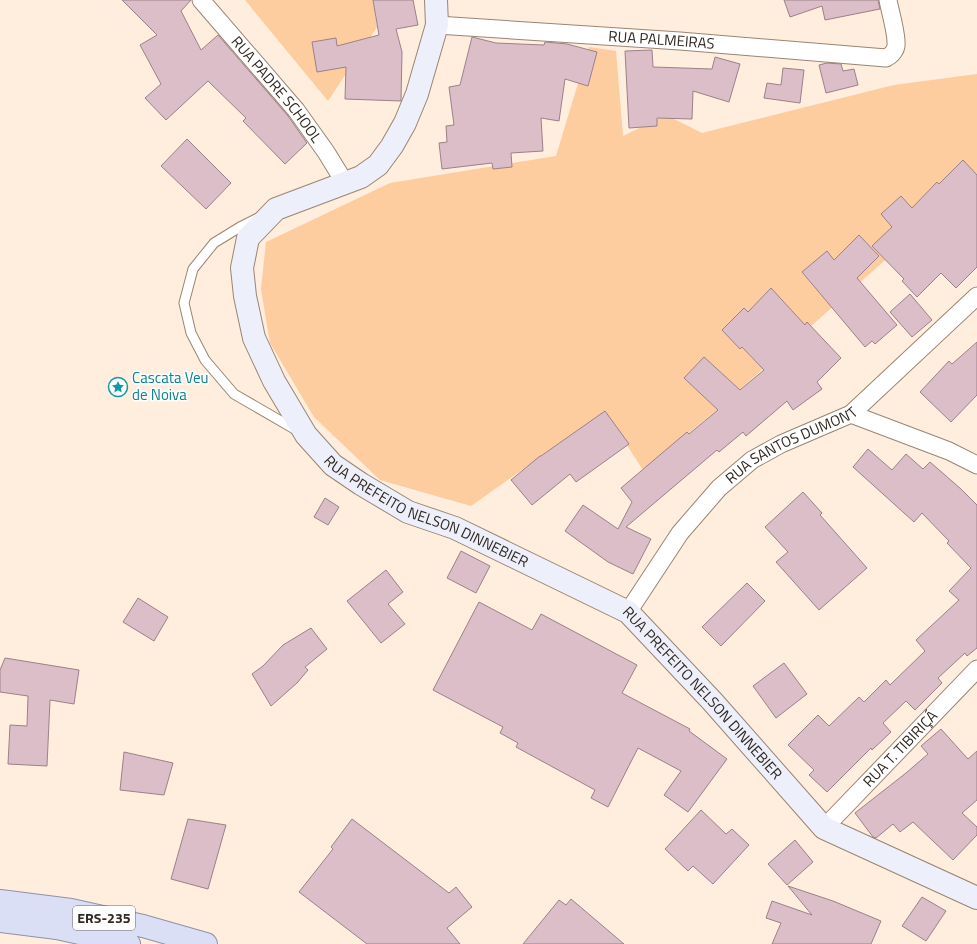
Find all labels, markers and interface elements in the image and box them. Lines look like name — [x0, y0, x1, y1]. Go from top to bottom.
street label: RUA PALMEIRAS — [608, 24, 716, 55]
street label: RUA PADRE SCHOOL — [226, 31, 328, 147]
place label: Cascata Veu de Noiva — [132, 366, 209, 406]
place icon: Cascata Veu de Noiva — [107, 376, 129, 398]
street label: RUA SANTOS DUMONT — [720, 401, 863, 489]
street label: RUA PREFEITO NELSON DINNEBIER — [319, 450, 532, 573]
street label: RUA PREFEITO NELSON DINNEBIER — [617, 601, 788, 784]
street label: RUA T. TIBIRIÇÁ — [857, 705, 943, 792]
road number: ERS-235 — [73, 906, 135, 930]

